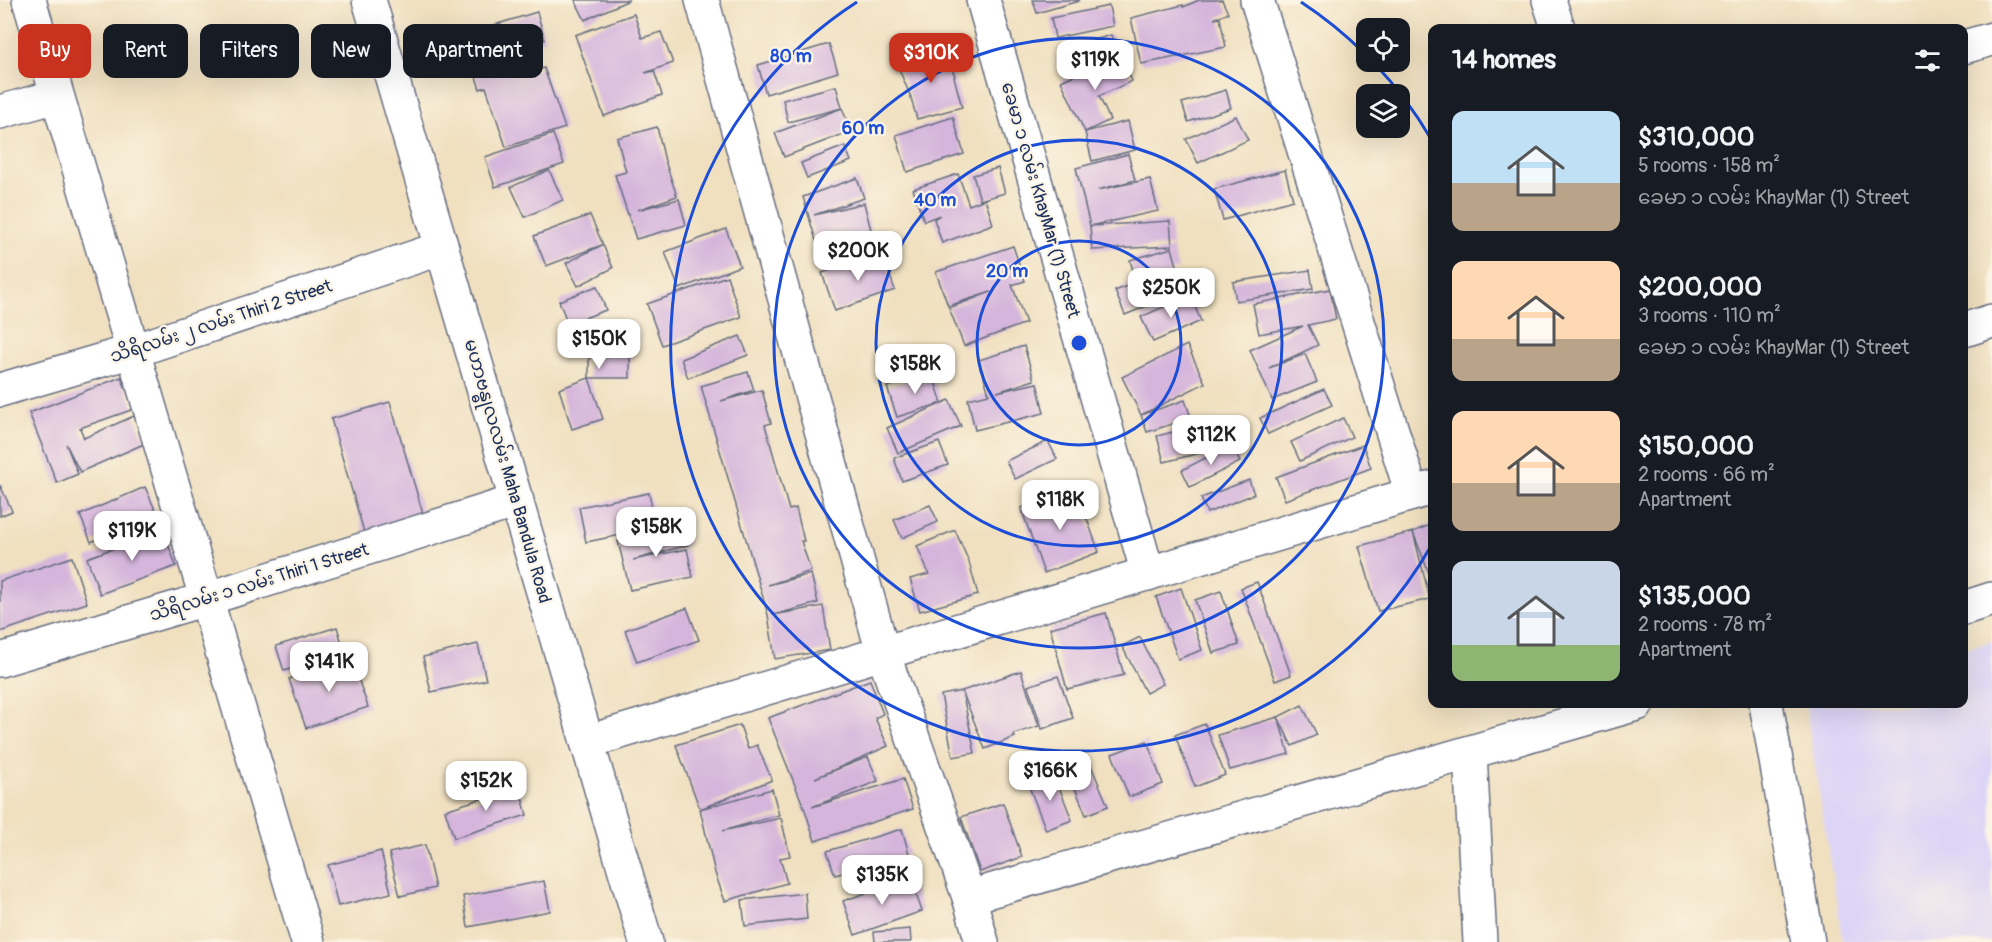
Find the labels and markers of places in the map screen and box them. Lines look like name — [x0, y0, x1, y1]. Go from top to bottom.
pin: $310K — [889, 33, 973, 84]
pin: $119K — [1053, 40, 1137, 91]
pin: $200K — [816, 231, 900, 282]
pin: $250K — [1129, 268, 1213, 319]
pin: $150K — [557, 319, 641, 370]
centre of rings — [1069, 333, 1089, 353]
pin: $158K — [873, 344, 957, 395]
pin: $112K — [1169, 415, 1253, 466]
pin: $118K — [1018, 480, 1102, 531]
pin: $158K — [614, 507, 698, 558]
pin: $119K — [90, 511, 174, 562]
pin: $141K — [287, 642, 371, 693]
pin: $166K — [1008, 751, 1092, 802]
pin: $152K — [444, 761, 528, 812]
pin: $135K — [840, 855, 924, 906]

